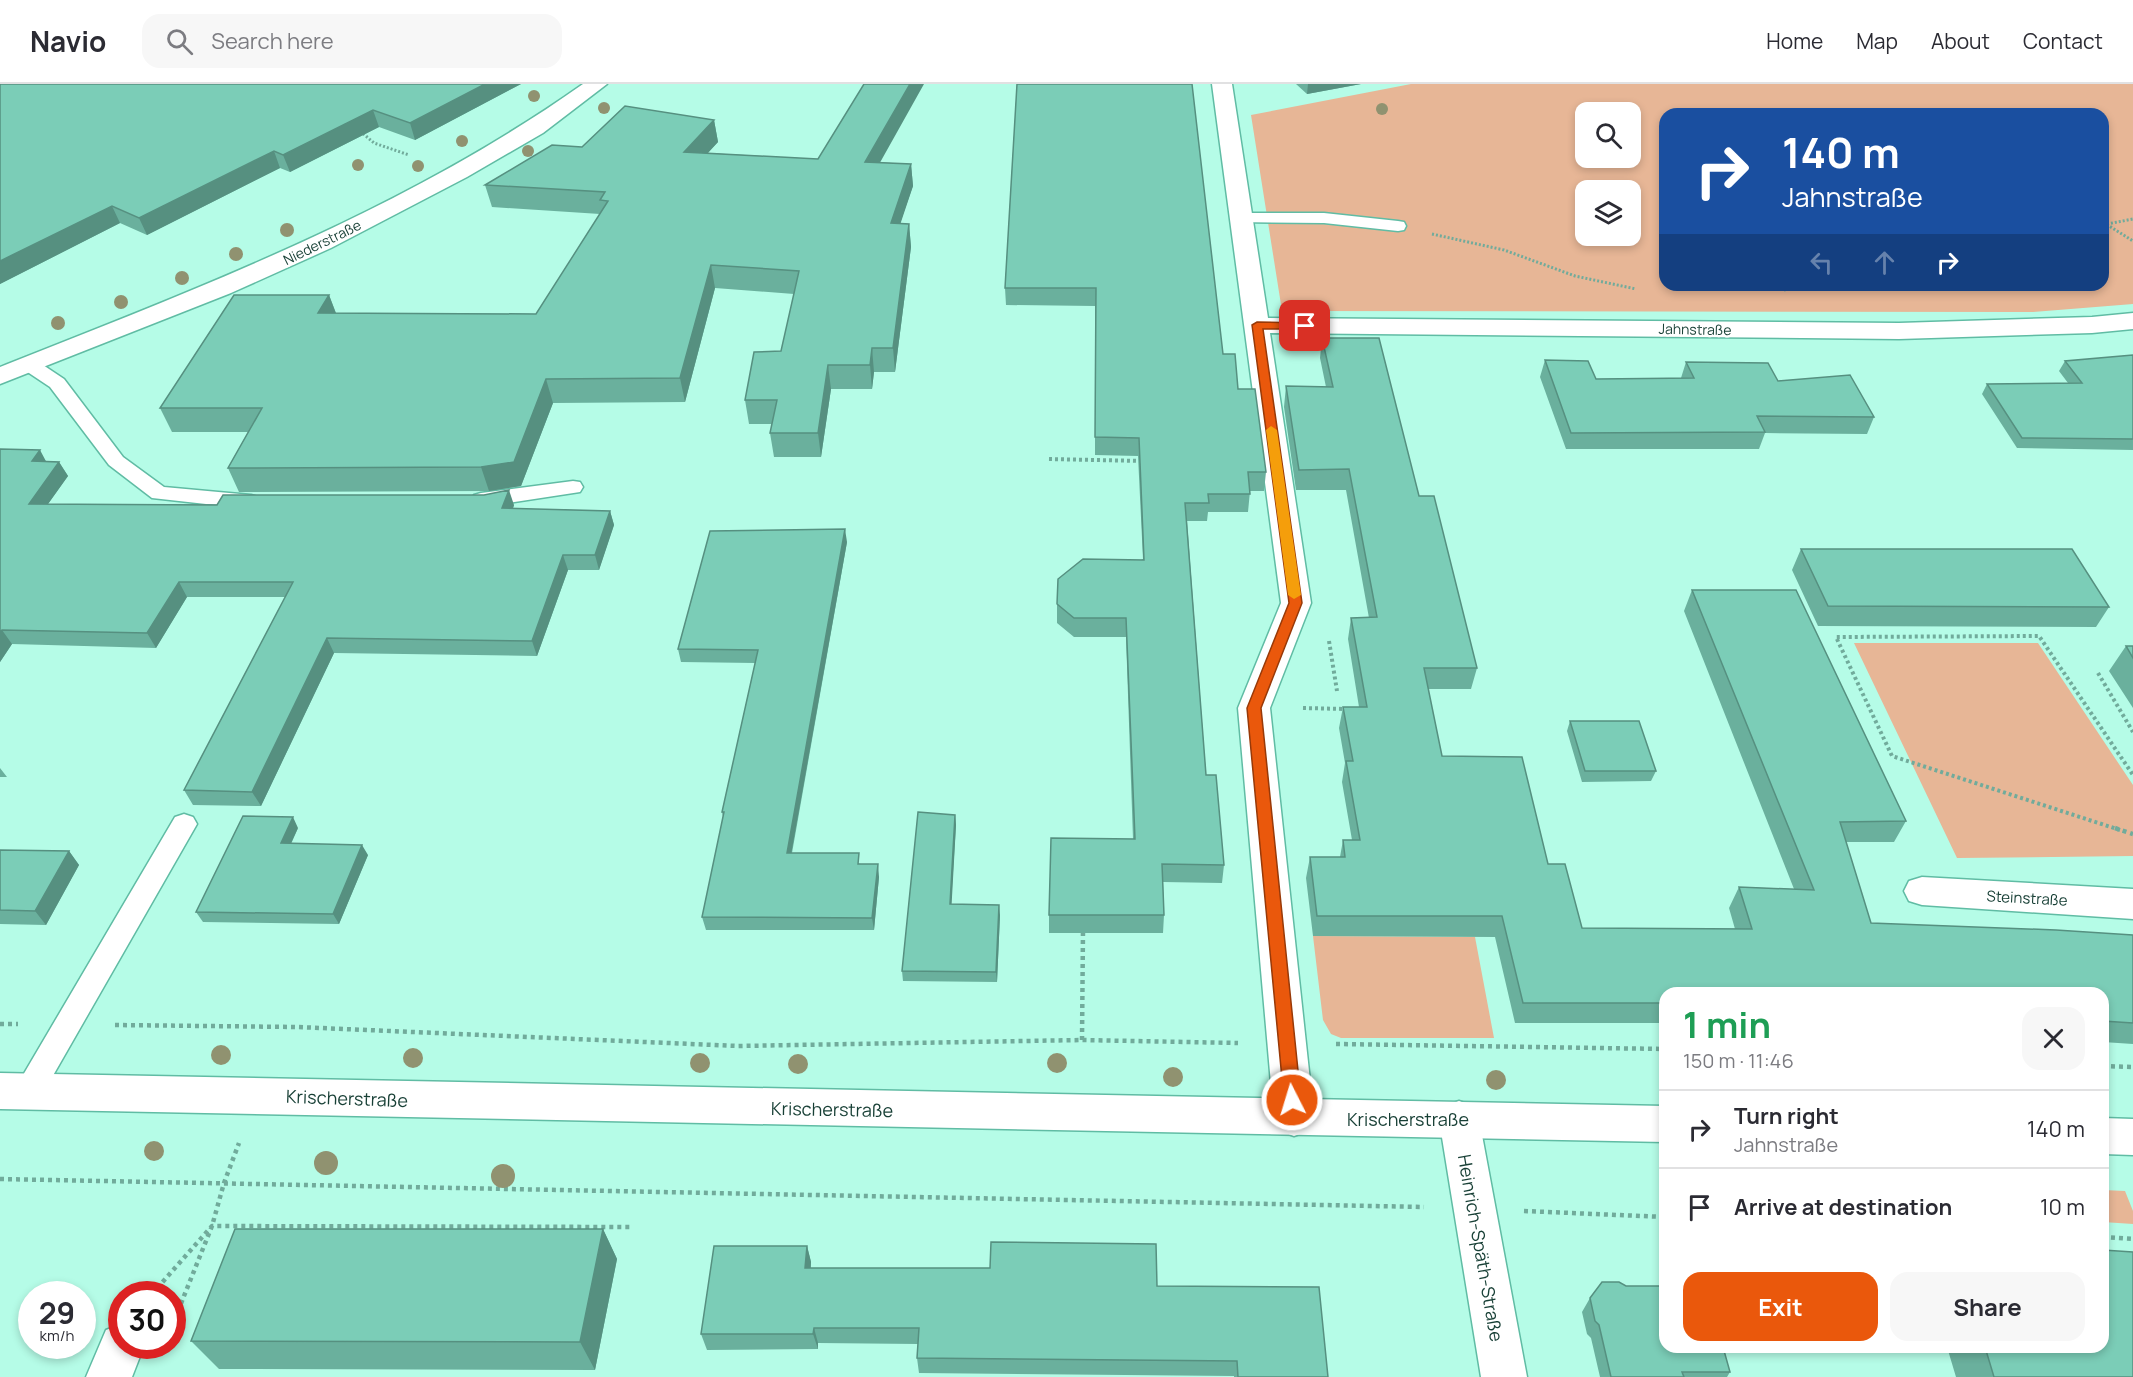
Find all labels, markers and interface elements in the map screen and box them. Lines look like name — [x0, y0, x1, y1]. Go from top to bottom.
search box — [142, 14, 562, 68]
text: Navio — [30, 22, 106, 60]
icon: search — [163, 25, 196, 58]
text: Search here — [211, 26, 334, 56]
text: Home — [1766, 27, 1823, 55]
text: Map — [1856, 27, 1898, 55]
text: About — [1931, 27, 1990, 55]
text: Contact — [2023, 27, 2103, 55]
map controls — [1575, 102, 1641, 246]
button: search — [1575, 102, 1641, 168]
text: 140 m — [1782, 123, 1900, 181]
icon: right — [1683, 132, 1761, 210]
text: Jahnstraße — [1782, 178, 1923, 215]
button: layers — [1575, 180, 1641, 246]
street label: Niederstraße — [280, 215, 364, 269]
icon: left — [1805, 246, 1838, 279]
icon: ahead — [1868, 246, 1901, 279]
icon: right — [1931, 246, 1964, 279]
pin — [1279, 300, 1330, 351]
icon: arrive — [1288, 309, 1321, 342]
street label: Jahnstraße — [1658, 319, 1732, 339]
street label: Steinstraße — [1986, 885, 2068, 911]
text: 1 min — [1683, 1000, 1771, 1049]
button: close — [2022, 1007, 2085, 1070]
text: 150 m · 11:46 — [1683, 1047, 1794, 1074]
position arrow — [1260, 1068, 1324, 1132]
street label: Krischerstraße — [286, 1084, 408, 1112]
street label: Krischerstraße — [771, 1096, 893, 1122]
text: Turn right — [1734, 1101, 1839, 1131]
street label: Krischerstraße — [1347, 1107, 1469, 1131]
icon: right — [1683, 1113, 1716, 1146]
text: 140 m — [2027, 1114, 2085, 1144]
text: Jahnstraße — [1734, 1131, 1838, 1158]
street label: Heinrich-Späth-Straße — [1453, 1153, 1509, 1343]
icon: arrive — [1683, 1191, 1716, 1224]
text: Arrive at destination — [1734, 1192, 1952, 1222]
text: 10 m — [2040, 1192, 2085, 1222]
button: Exit — [1683, 1272, 1878, 1341]
button: Share — [1890, 1272, 2085, 1341]
speed limit sign: 30 — [108, 1281, 186, 1359]
text: 29 — [39, 1292, 75, 1333]
text: km/h — [40, 1325, 74, 1346]

